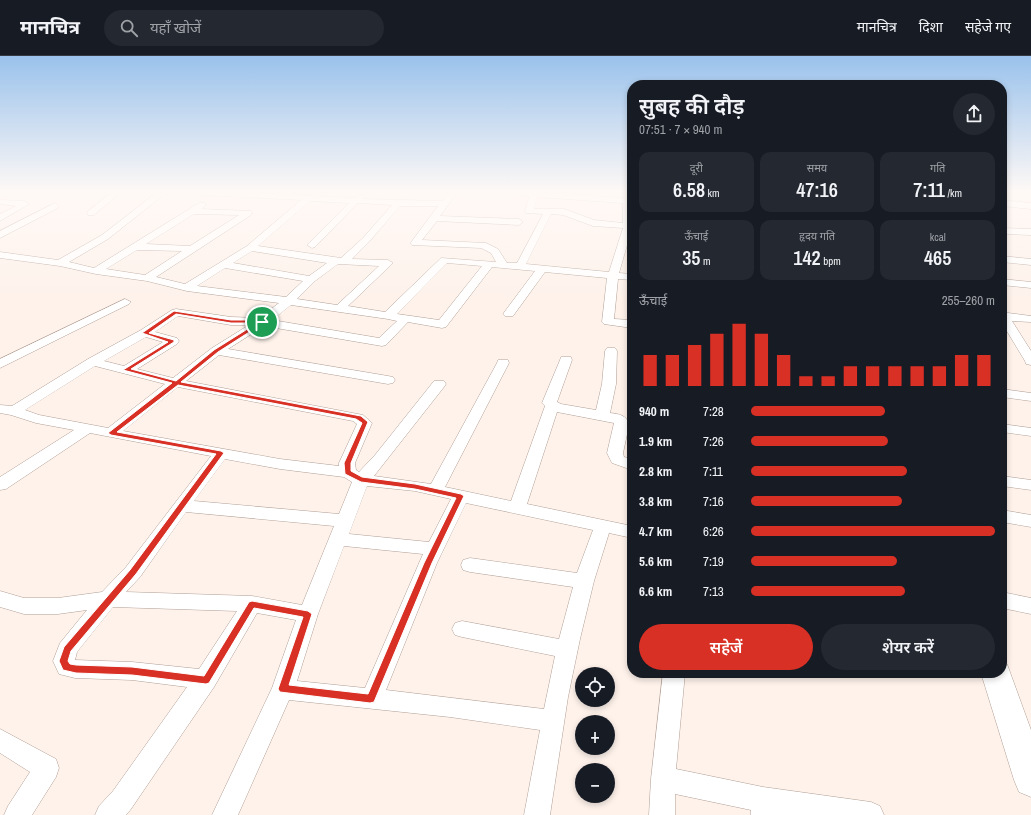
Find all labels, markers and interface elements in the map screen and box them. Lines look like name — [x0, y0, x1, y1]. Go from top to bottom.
search box — [104, 10, 384, 46]
text: मानचित्र — [20, 14, 80, 40]
icon: search — [118, 17, 140, 39]
text: यहाँ खोजें — [150, 17, 201, 38]
text: मानचित्र — [857, 18, 897, 36]
text: दिशा — [919, 18, 943, 36]
text: सहेजे गए — [965, 18, 1011, 36]
text: सुबह की दौड़ — [639, 91, 745, 121]
button: share — [953, 93, 995, 135]
text: 07:51 · 7 × 940 m — [639, 121, 722, 138]
text: दूरी — [690, 161, 703, 175]
text: समय — [807, 161, 827, 175]
text: गति — [930, 161, 945, 175]
text: 6.58 — [673, 176, 705, 203]
text: 47:16 — [796, 176, 838, 203]
text: 7:11 — [913, 176, 945, 203]
text: km — [705, 186, 720, 200]
text: /km — [945, 186, 962, 200]
text: ऊँचाई — [684, 229, 708, 243]
text: हृदय गति — [799, 229, 835, 243]
text: kcal — [930, 230, 946, 244]
text: 35 — [682, 244, 700, 271]
text: 142 — [793, 244, 821, 271]
text: 465 — [924, 244, 951, 271]
text: m — [700, 254, 710, 268]
text: bpm — [821, 254, 841, 268]
text: ऊँचाई — [639, 292, 667, 309]
text: 255–260 m — [942, 292, 995, 309]
pin — [245, 305, 279, 339]
icon: arrive — [251, 311, 273, 333]
text: 940 m — [639, 403, 669, 420]
text: 7:28 — [703, 403, 724, 420]
text: 1.9 km — [639, 433, 672, 450]
text: 7:26 — [703, 433, 724, 450]
text: 2.8 km — [639, 463, 672, 480]
text: 7:11 — [703, 463, 723, 480]
text: 3.8 km — [639, 493, 672, 510]
text: 7:16 — [703, 493, 724, 510]
text: 4.7 km — [639, 523, 672, 540]
text: 6:26 — [703, 523, 724, 540]
text: 5.6 km — [639, 553, 672, 570]
text: 7:19 — [703, 553, 724, 570]
text: 6.6 km — [639, 583, 672, 600]
text: 7:13 — [703, 583, 724, 600]
button: सहेजें — [639, 624, 813, 670]
button: शेयर करें — [821, 624, 995, 670]
map controls — [575, 667, 615, 803]
button: locate — [575, 667, 615, 707]
button: + — [575, 715, 615, 755]
button: − — [575, 763, 615, 803]

